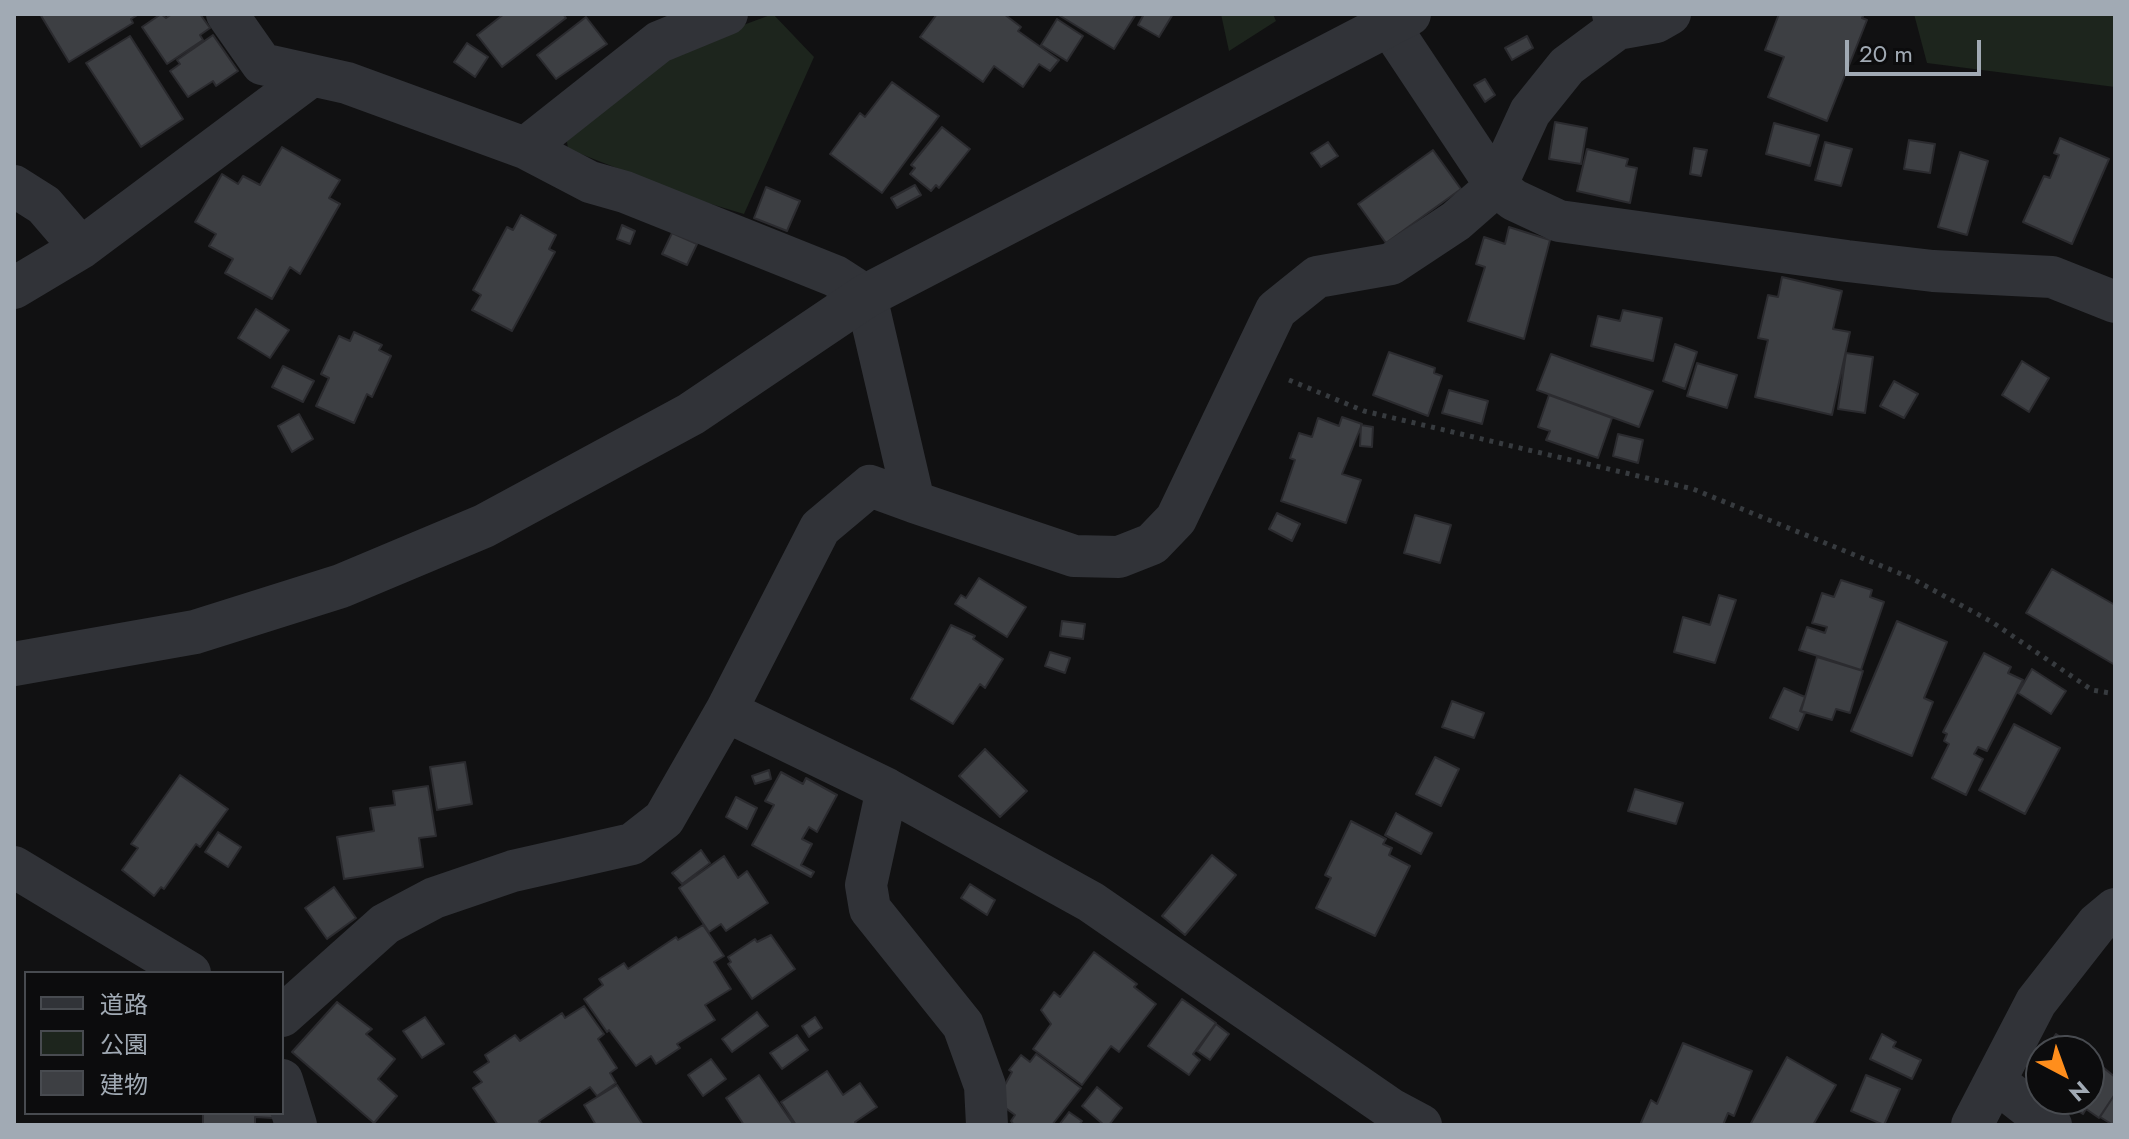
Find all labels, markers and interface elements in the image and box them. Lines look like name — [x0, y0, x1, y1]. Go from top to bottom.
scale bar — [1849, 24, 1985, 74]
text: 20 m — [1859, 36, 1913, 71]
legend — [24, 971, 284, 1115]
text: 道路 — [100, 987, 148, 1022]
text: 公園 — [100, 1027, 148, 1062]
north arrow — [2025, 1035, 2105, 1115]
text: 建物 — [100, 1067, 148, 1102]
text: N — [2062, 1074, 2097, 1109]

